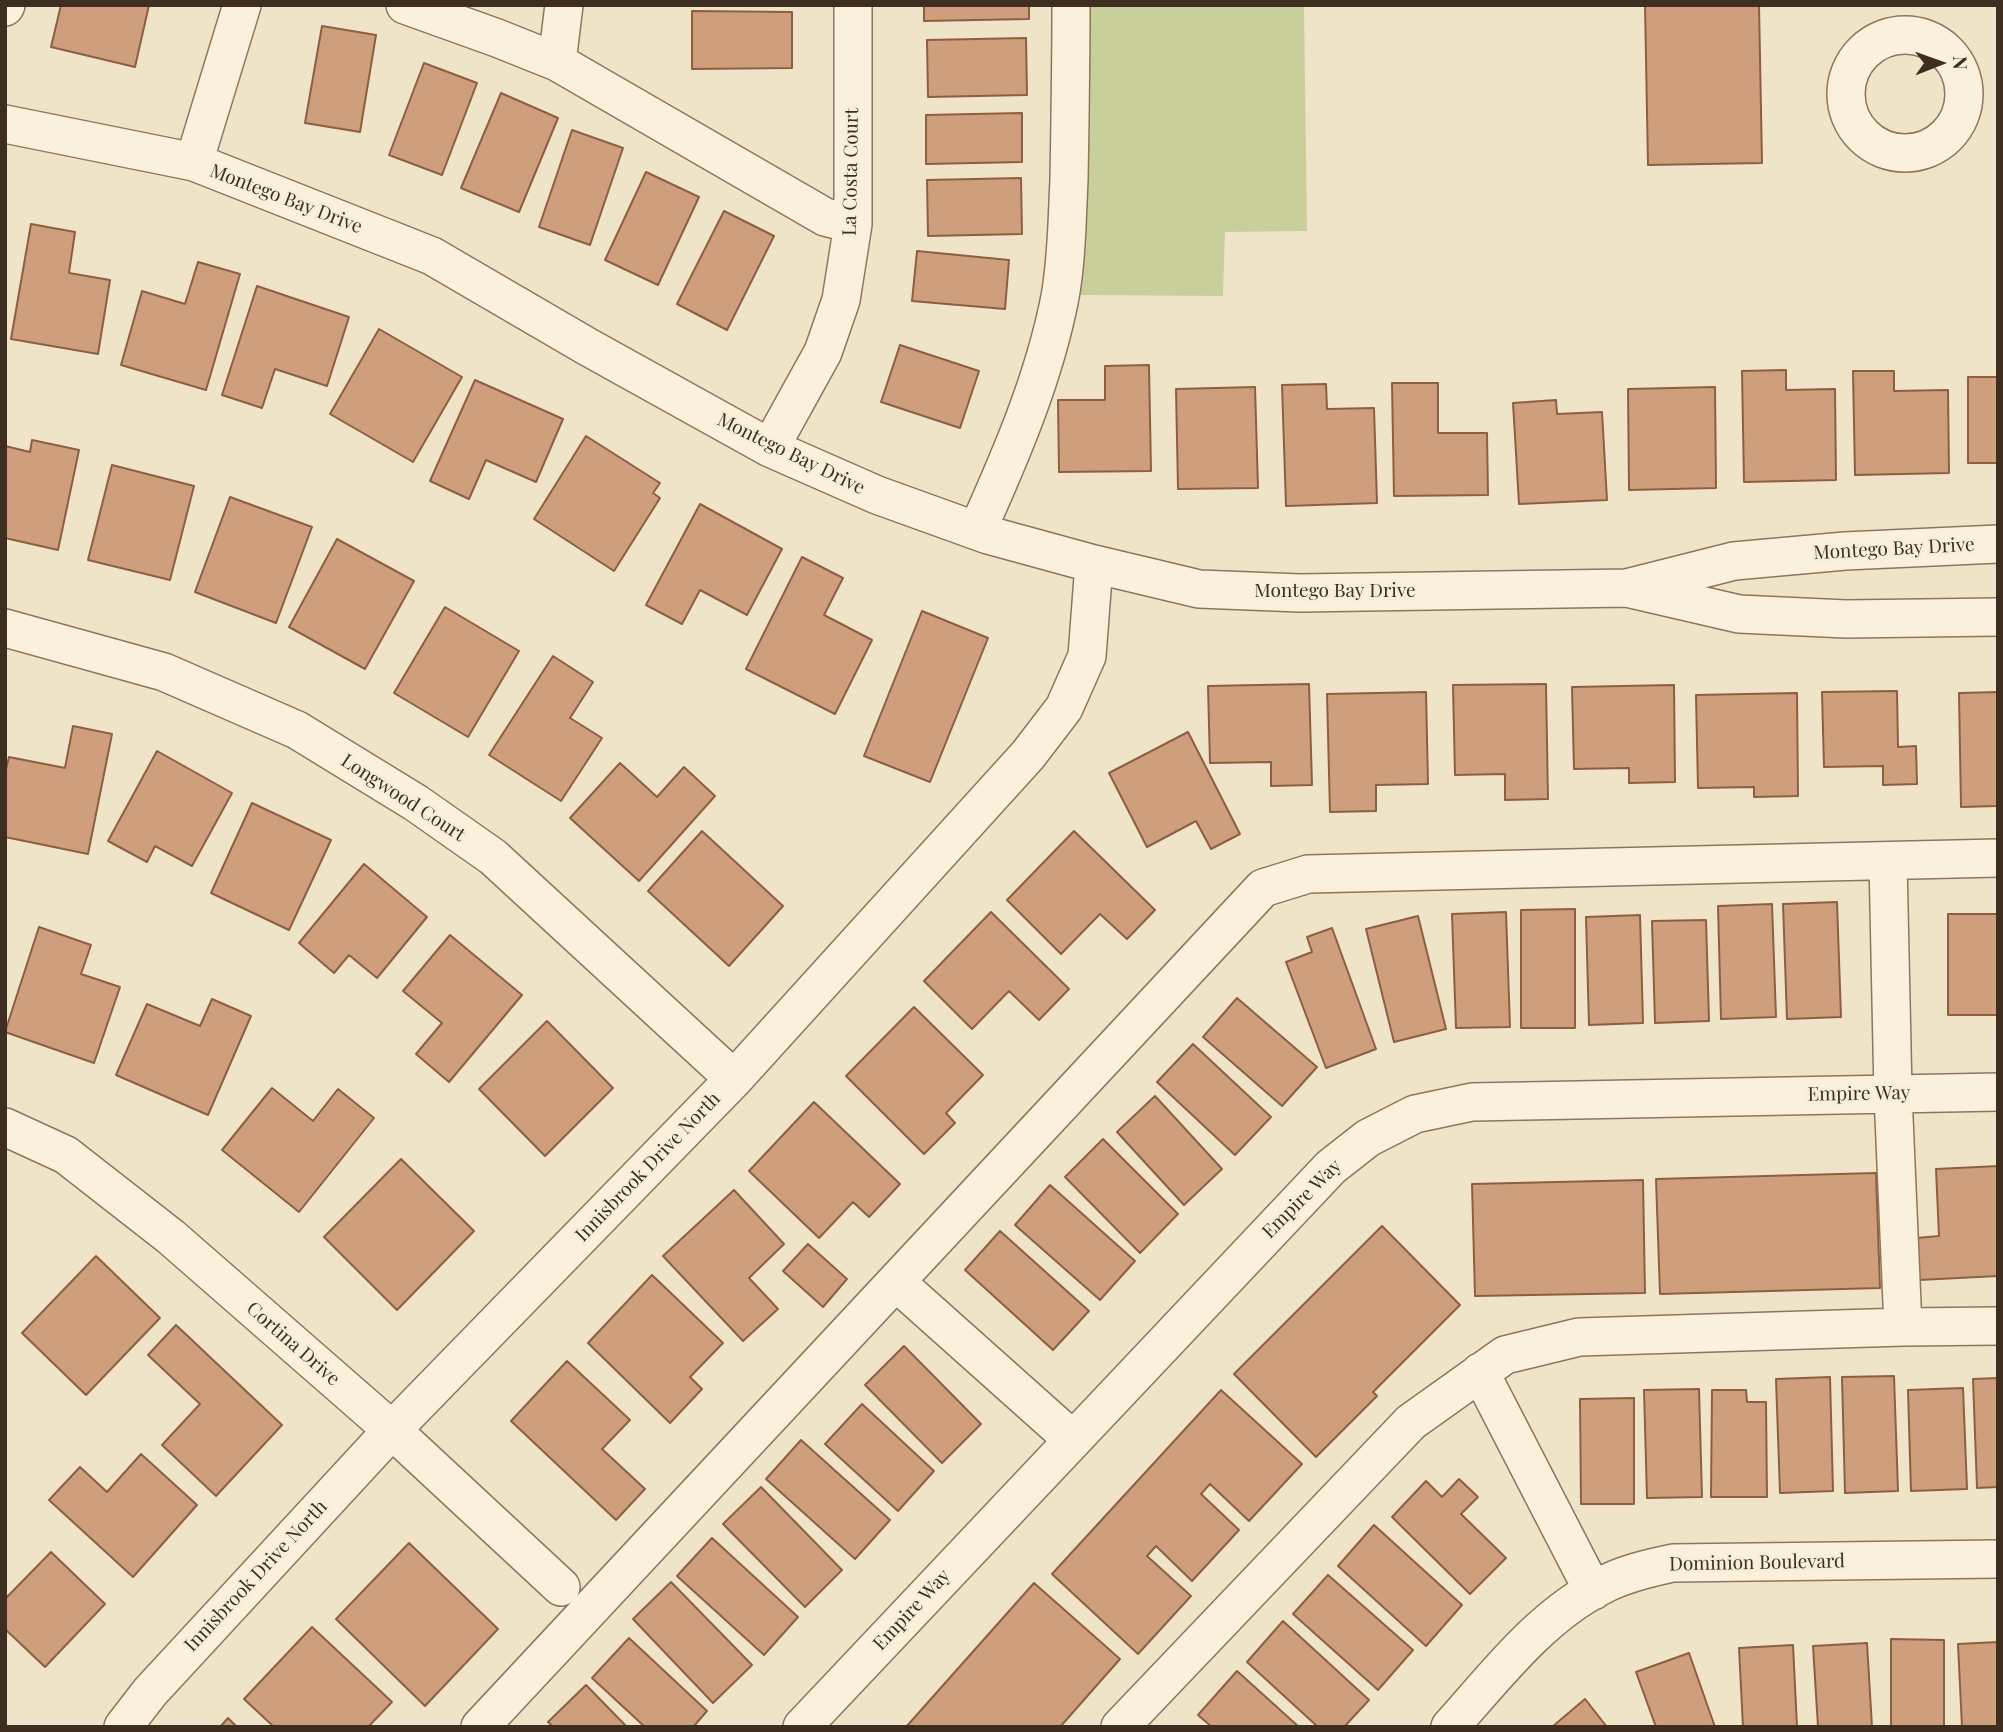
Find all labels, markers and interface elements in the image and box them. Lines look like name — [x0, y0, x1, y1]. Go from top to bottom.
north arrow — [1905, 28, 1975, 98]
text: N — [1948, 56, 1974, 70]
street label: La Costa Court — [838, 108, 864, 236]
street label: Montego Bay Drive — [207, 159, 365, 239]
street label: Montego Bay Drive — [714, 408, 868, 500]
street label: Montego Bay Drive — [1813, 533, 1975, 565]
street label: Montego Bay Drive — [1254, 580, 1416, 602]
street label: Longwood Court — [337, 749, 469, 847]
street label: Empire Way — [1807, 1082, 1911, 1106]
street label: Innisbrook Drive North — [571, 1088, 725, 1246]
street label: Empire Way — [1258, 1155, 1346, 1243]
street label: Cortina Drive — [242, 1297, 344, 1391]
street label: Innisbrook Drive North — [180, 1496, 332, 1656]
street label: Dominion Boulevard — [1669, 1550, 1845, 1576]
street label: Empire Way — [869, 1565, 955, 1655]

